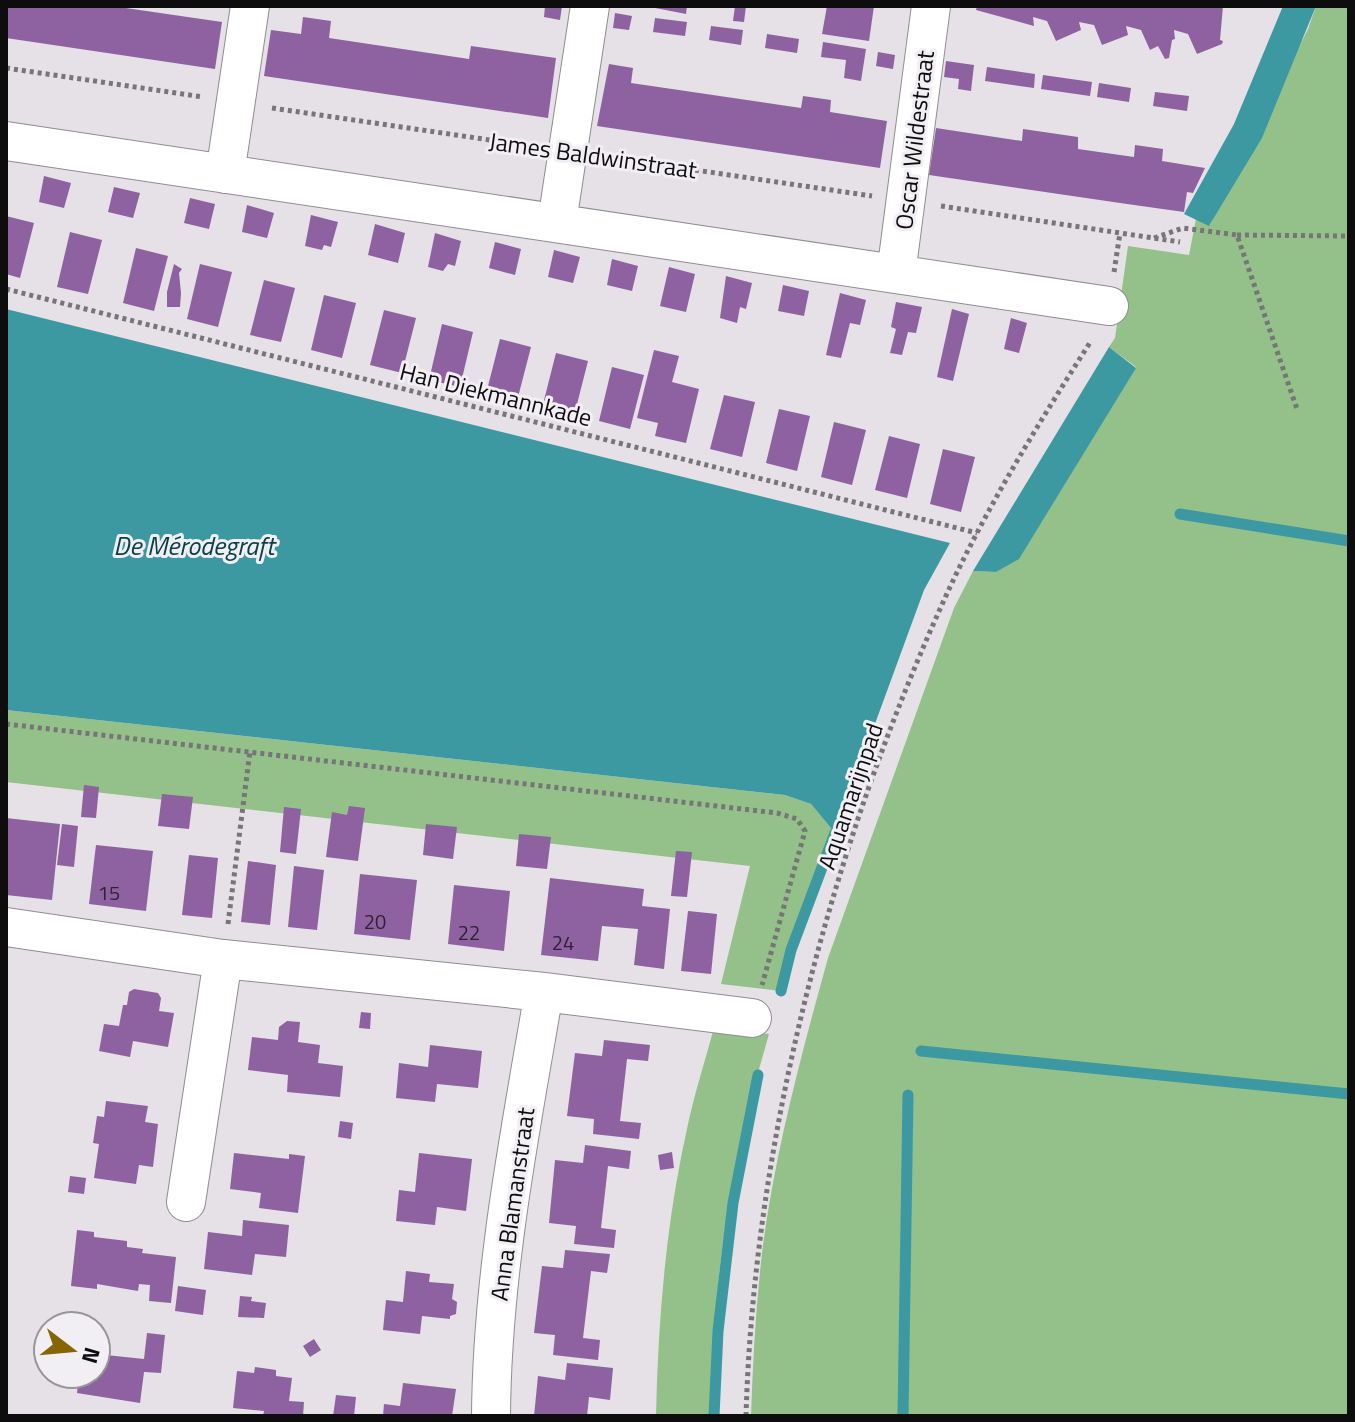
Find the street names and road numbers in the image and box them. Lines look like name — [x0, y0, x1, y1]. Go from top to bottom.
street label: Oscar Wildestraat — [885, 48, 943, 232]
street label: James Baldwinstraat — [487, 123, 700, 187]
street label: Han Diekmannkade — [396, 353, 596, 435]
street label: Aquamarijnpad — [808, 718, 892, 874]
street label: Anna Blamanstraat — [481, 1104, 543, 1303]

